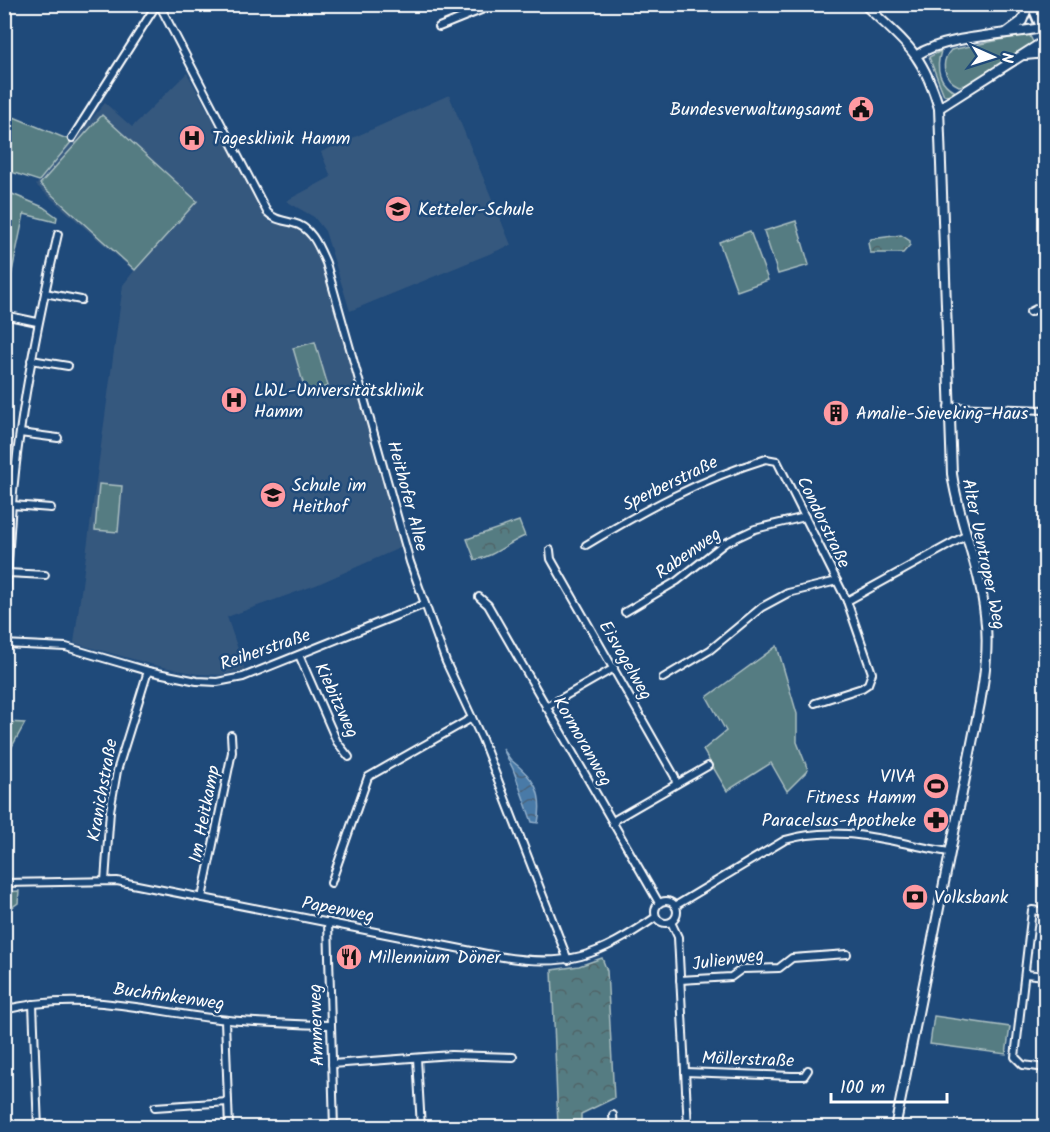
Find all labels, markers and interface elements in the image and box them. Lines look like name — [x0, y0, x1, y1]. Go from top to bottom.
north arrow — [963, 27, 1023, 87]
text: N — [994, 52, 1019, 63]
public building icon: Bundesverwaltungsamt — [846, 94, 876, 124]
place label: Bundesverwaltungsamt — [670, 96, 843, 125]
hospital icon: Tagesklinik Hamm — [177, 123, 207, 153]
place label: Tagesklinik Hamm — [212, 125, 350, 154]
school or university icon: Ketteler-Schule — [383, 194, 413, 224]
place label: Ketteler-Schule — [418, 196, 534, 225]
place label: LWL-Universitätsklinik Hamm — [254, 377, 424, 427]
hospital icon: LWL-Universitätsklinik Hamm — [219, 385, 249, 415]
building icon: Amalie-Sieveking-Haus — [821, 398, 851, 428]
place label: Amalie-Sieveking-Haus — [856, 400, 1029, 429]
street label: Heithofer Allee — [378, 438, 435, 555]
street label: Sperberstraße — [618, 449, 723, 520]
place label: Schule im Heithof — [292, 472, 366, 522]
street label: Condorstraße — [788, 472, 857, 574]
street label: Alter Uentroper Weg — [952, 476, 1013, 633]
school or university icon: Schule im Heithof — [258, 480, 288, 510]
street label: Rabenweg — [650, 521, 728, 588]
street label: Eisvogelweg — [590, 615, 659, 706]
street label: Reiherstraße — [216, 621, 315, 679]
street label: Kiebitzweg — [306, 658, 366, 743]
street label: Kormoranweg — [544, 691, 619, 792]
street label: Kranichstraße — [80, 736, 127, 844]
street label: Im Heitkamp — [182, 763, 229, 865]
place label: VIVA Fitness Hamm — [806, 763, 916, 813]
sports icon: VIVA Fitness Hamm — [921, 771, 951, 801]
pharmacy icon: Paracelsus-Apotheke — [921, 805, 951, 835]
place label: Paracelsus-Apotheke — [762, 807, 916, 836]
bank icon: Volksbank — [900, 882, 930, 912]
place label: Volksbank — [934, 884, 1009, 913]
street label: Papenweg — [299, 889, 376, 932]
street label: Julienweg — [690, 941, 766, 980]
restaurant icon: Millennium Döner — [334, 942, 364, 972]
place label: Millennium Döner — [368, 944, 502, 973]
street label: Buchfinkenweg — [111, 975, 226, 1020]
street label: Ammerweg — [302, 983, 333, 1067]
street label: Möllerstraße — [701, 1044, 795, 1077]
scale bar — [831, 1066, 946, 1104]
text: 100 m — [840, 1074, 885, 1103]

